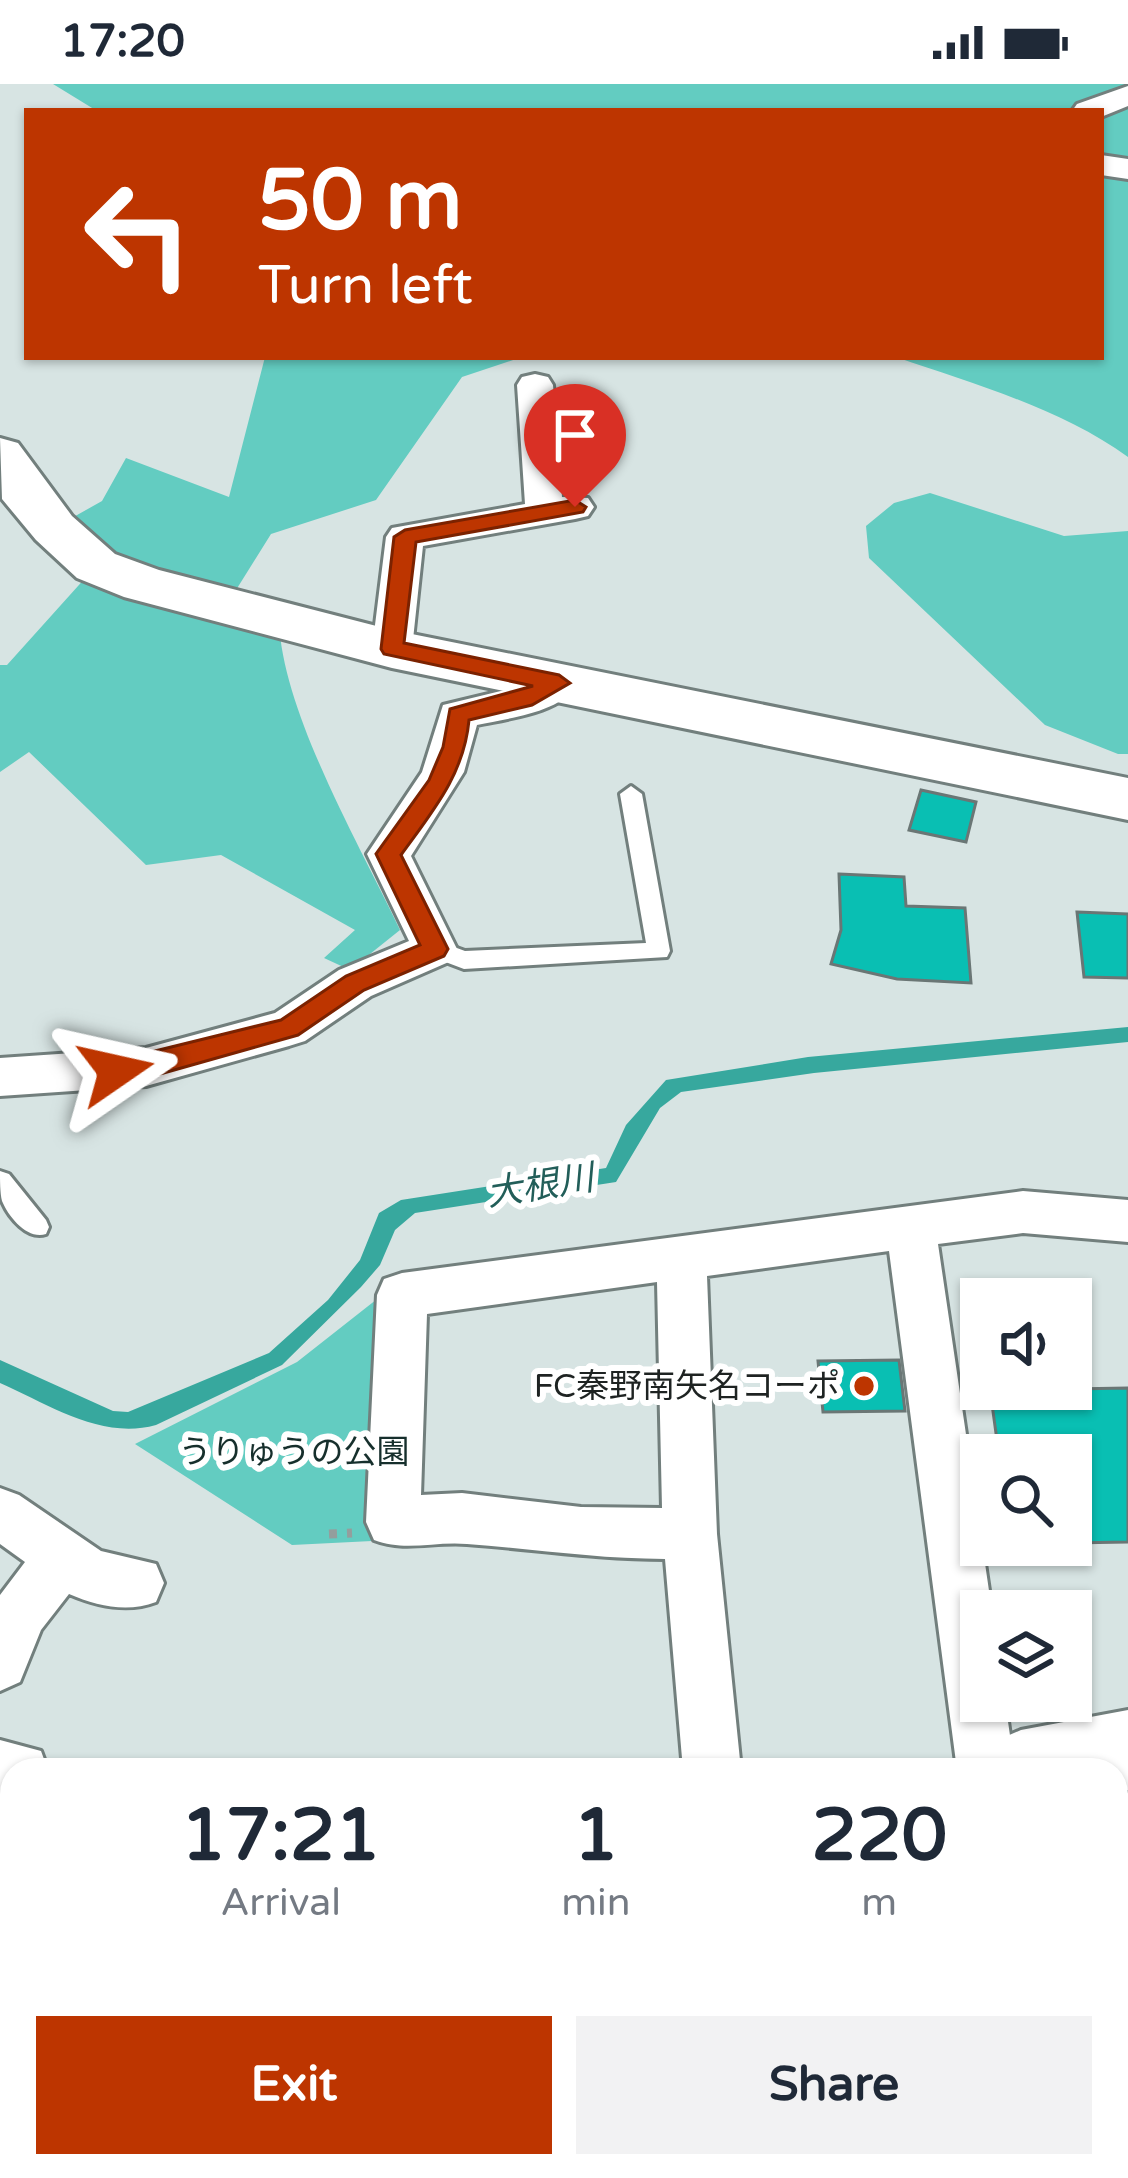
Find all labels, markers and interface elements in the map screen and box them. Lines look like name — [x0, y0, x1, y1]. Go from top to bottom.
text: 17:20 — [60, 15, 185, 69]
text: 50 m — [258, 151, 462, 252]
icon: left — [60, 156, 216, 312]
text: Turn left — [258, 253, 473, 318]
pin — [524, 384, 626, 507]
icon: arrive — [542, 402, 608, 468]
position arrow — [53, 1008, 179, 1134]
water label: 大根川 — [483, 1156, 601, 1216]
map controls — [960, 1278, 1092, 1722]
button: sound — [960, 1278, 1092, 1410]
place label: FC秦野南矢名コーポ — [534, 1367, 840, 1406]
marker: FC秦野南矢名コーポ — [851, 1373, 877, 1399]
park label: うりゅうの公園 — [179, 1433, 410, 1472]
button: search — [960, 1434, 1092, 1566]
button: layers — [960, 1590, 1092, 1722]
text: 17:21 — [181, 1793, 380, 1880]
text: 1 — [573, 1793, 619, 1880]
text: 220 — [811, 1793, 947, 1880]
text: Arrival — [220, 1879, 341, 1926]
text: min — [561, 1879, 631, 1926]
text: m — [861, 1879, 897, 1926]
button: Exit — [36, 2016, 552, 2154]
button: Share — [576, 2016, 1092, 2154]

